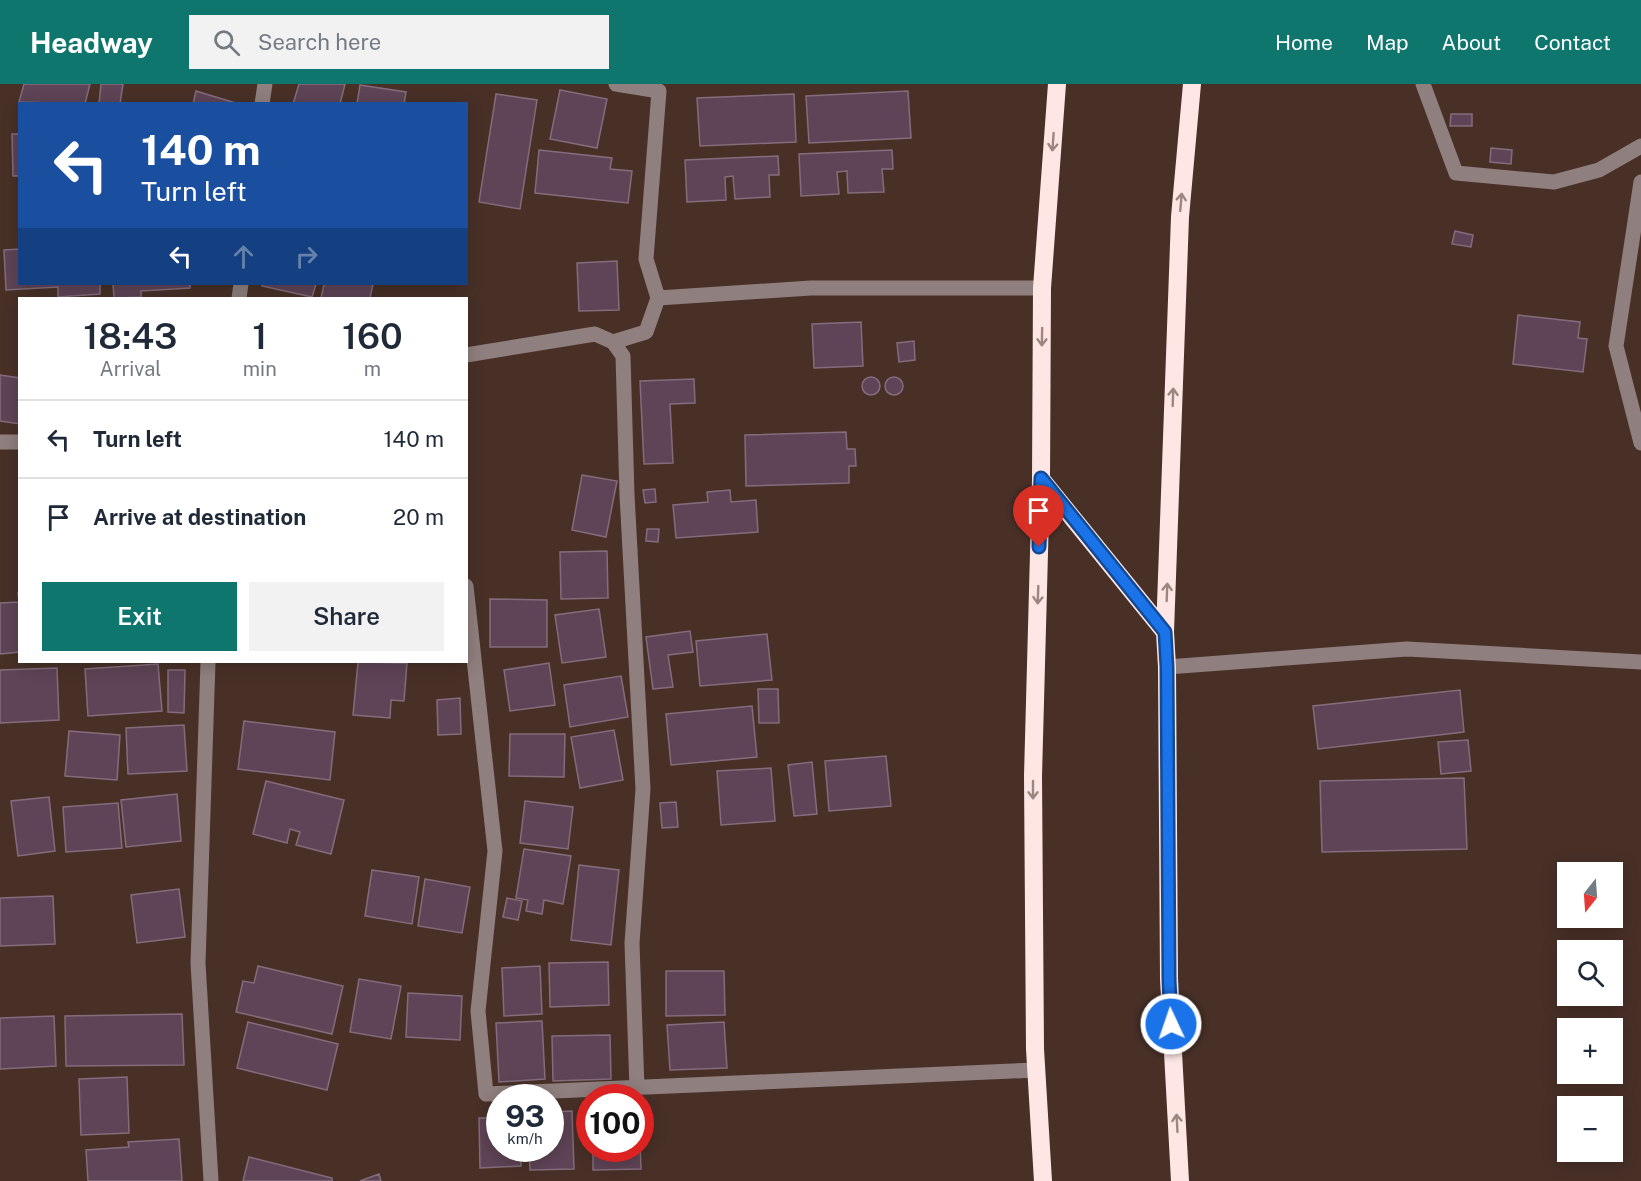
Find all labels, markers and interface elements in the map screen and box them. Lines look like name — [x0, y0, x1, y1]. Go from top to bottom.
search box — [189, 15, 609, 69]
text: Headway — [30, 26, 153, 59]
icon: search — [210, 26, 243, 59]
text: Search here — [258, 29, 381, 55]
text: Home — [1275, 30, 1333, 55]
text: Map — [1366, 30, 1409, 55]
text: About — [1442, 30, 1501, 55]
text: Contact — [1534, 30, 1611, 55]
text: 140 m — [141, 125, 261, 174]
icon: left — [42, 126, 120, 204]
one-way arrow — [1047, 132, 1058, 152]
text: Turn left — [141, 175, 247, 207]
one-way arrow — [1176, 193, 1187, 213]
icon: left — [164, 240, 197, 273]
icon: ahead — [227, 240, 260, 273]
icon: right — [290, 240, 323, 273]
text: 18:43 — [83, 315, 177, 357]
text: 1 — [252, 315, 267, 357]
text: 160 — [342, 315, 403, 357]
one-way arrow — [1036, 326, 1048, 346]
text: Arrival — [99, 357, 161, 381]
text: min — [243, 357, 277, 381]
text: m — [364, 357, 381, 381]
one-way arrow — [1168, 388, 1179, 408]
icon: left — [42, 423, 75, 456]
text: Turn left — [93, 426, 182, 452]
text: 140 m — [383, 426, 444, 452]
pin — [1013, 485, 1064, 547]
icon: arrive — [1022, 494, 1055, 527]
icon: arrive — [42, 501, 75, 534]
text: Arrive at destination — [93, 504, 306, 530]
text: 20 m — [393, 504, 444, 530]
button: Exit — [42, 582, 237, 651]
button: Share — [249, 582, 444, 651]
one-way arrow — [1161, 582, 1172, 602]
one-way arrow — [1032, 584, 1043, 604]
one-way arrow — [1027, 779, 1039, 799]
north arrow — [1557, 862, 1623, 928]
map controls — [1557, 862, 1623, 1162]
button: search — [1557, 940, 1623, 1006]
position arrow — [1139, 992, 1203, 1056]
button: + — [1557, 1018, 1623, 1084]
speed limit sign: 100 — [576, 1084, 654, 1162]
button: − — [1557, 1096, 1623, 1162]
text: 93 — [505, 1098, 545, 1134]
one-way arrow — [1171, 1113, 1182, 1133]
text: km/h — [507, 1130, 543, 1147]

